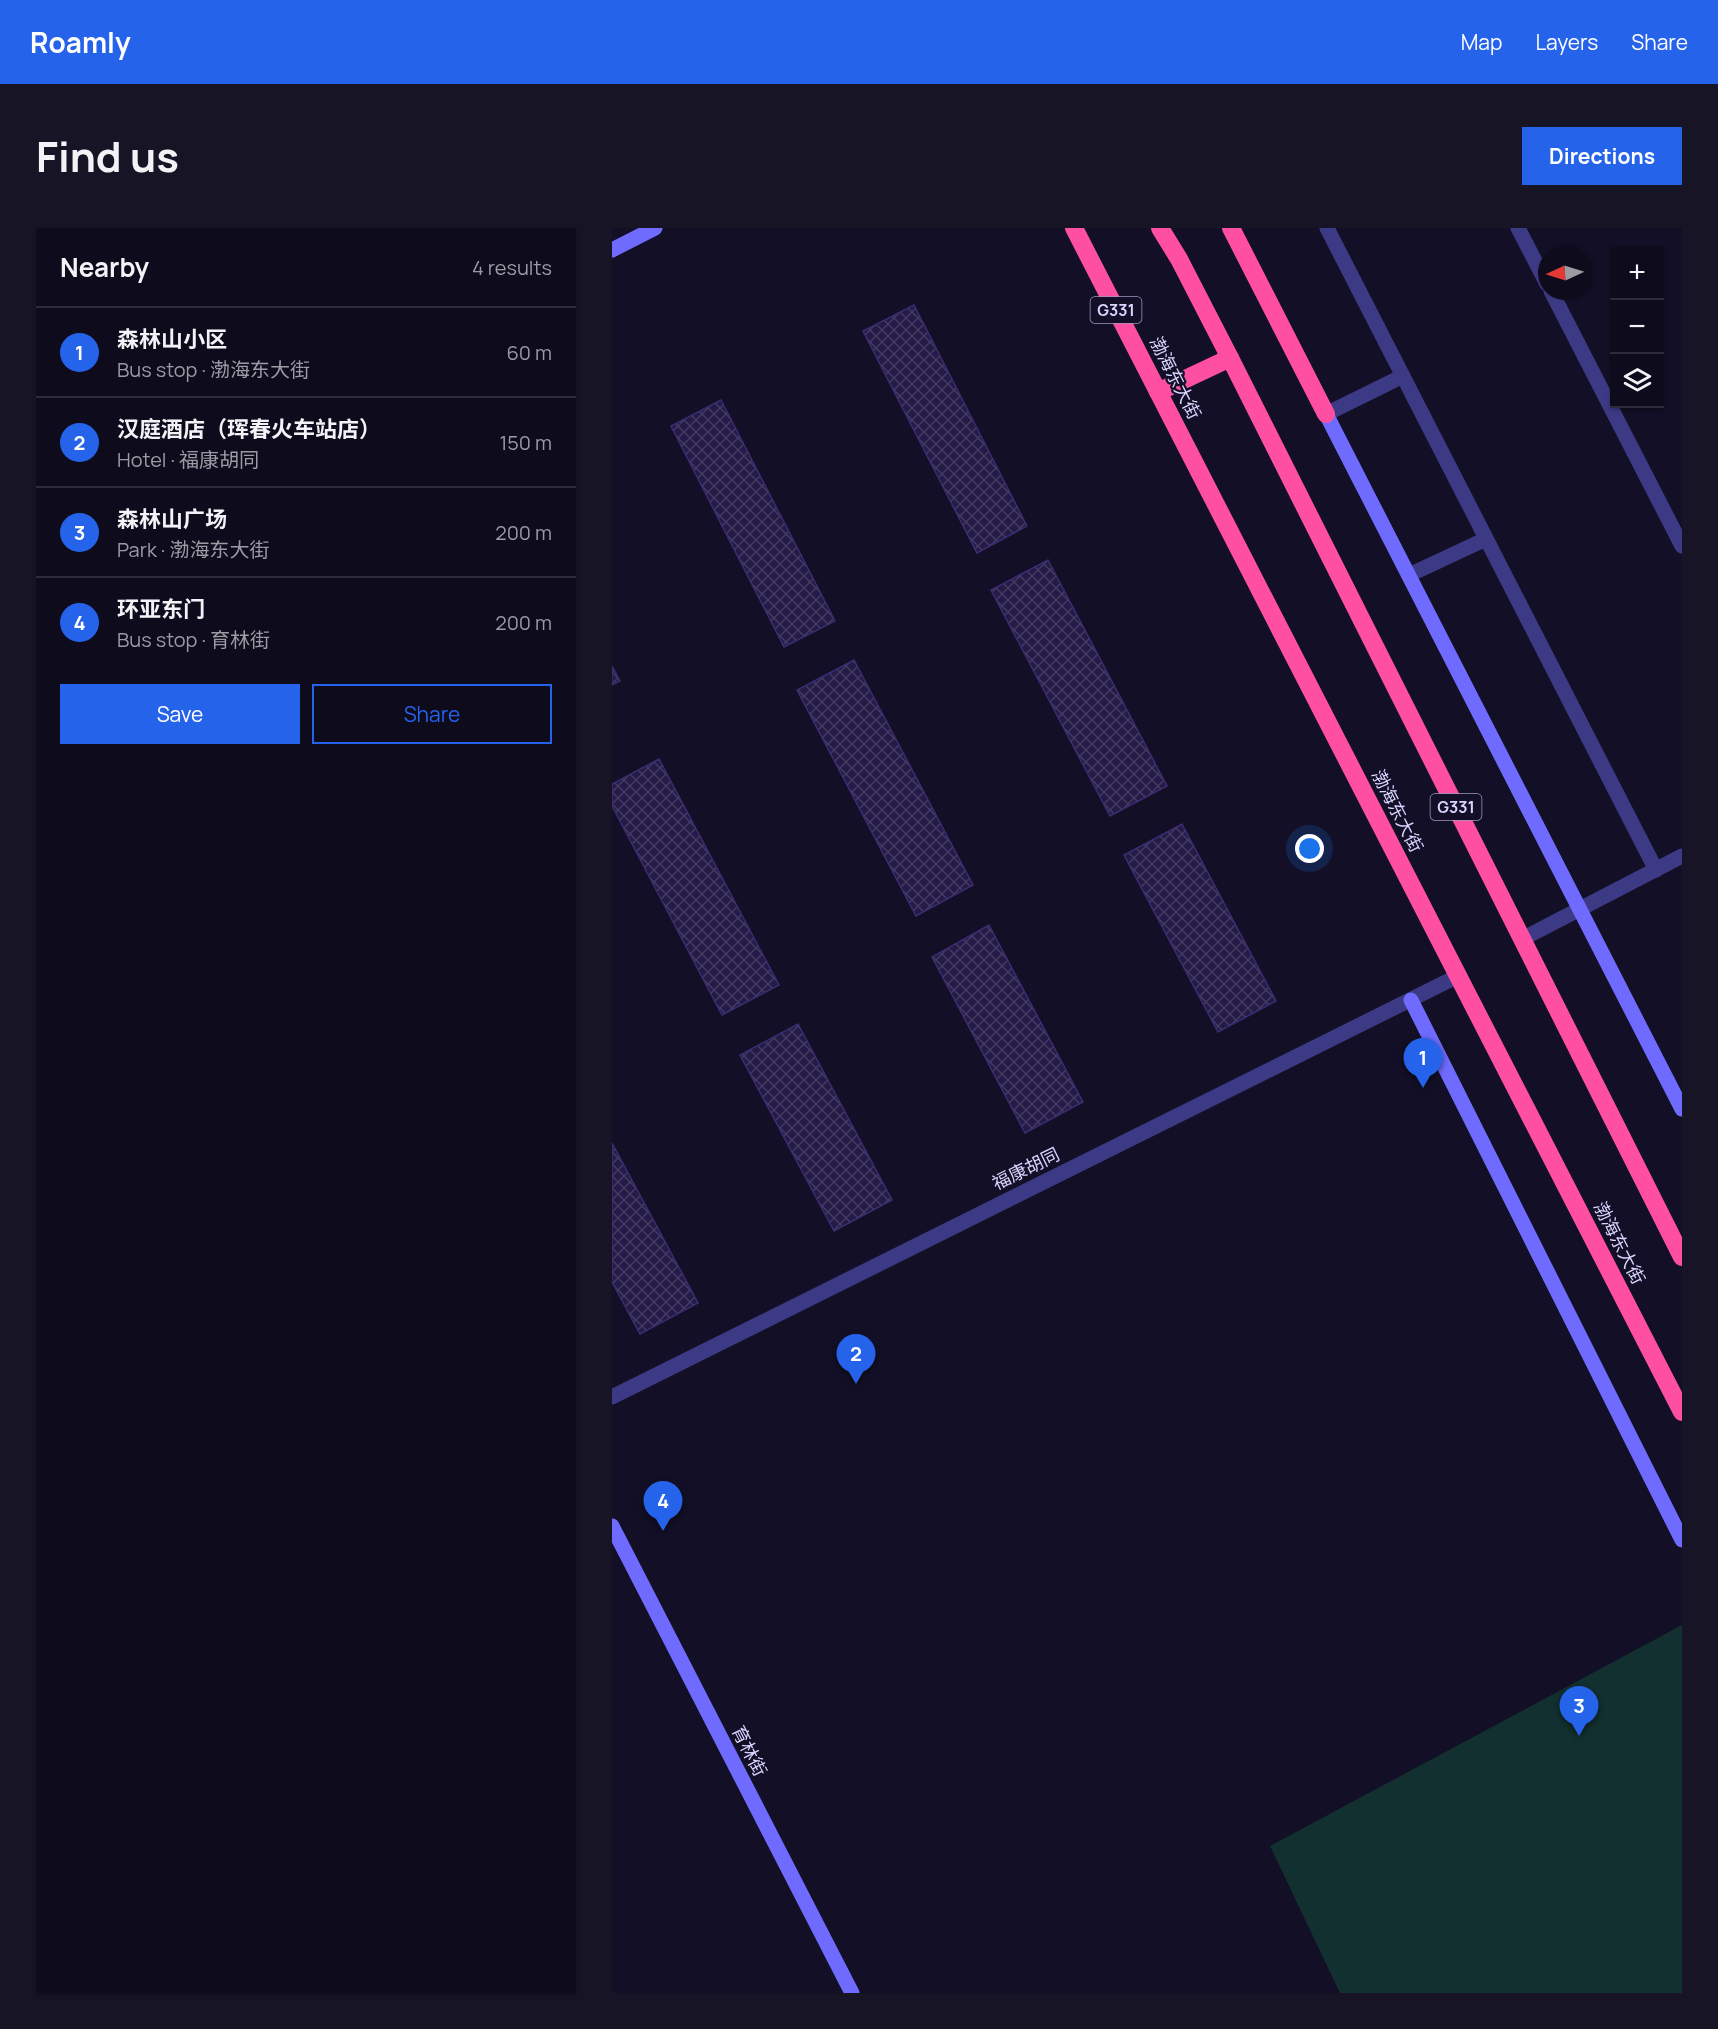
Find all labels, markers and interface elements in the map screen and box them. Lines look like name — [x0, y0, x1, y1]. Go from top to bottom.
text: Roamly — [30, 23, 131, 61]
text: Map — [1461, 28, 1502, 56]
text: Layers — [1535, 28, 1598, 56]
text: Share — [1631, 28, 1688, 56]
text: Find us — [36, 127, 179, 185]
button: Directions — [1522, 127, 1682, 185]
north arrow — [1538, 246, 1592, 300]
map controls — [1610, 246, 1664, 408]
button: + — [1610, 246, 1664, 300]
text: Nearby — [60, 249, 149, 285]
text: 4 results — [472, 254, 552, 281]
road number: G331 — [1090, 297, 1142, 323]
button: − — [1610, 300, 1664, 354]
text: 森林山小区 — [117, 324, 227, 354]
street label: 渤海东大街 — [1145, 332, 1207, 423]
text: 1 — [75, 339, 84, 366]
text: 60 m — [506, 339, 552, 366]
button: layers — [1610, 354, 1664, 408]
text: Bus stop · 渤海东大街 — [117, 356, 310, 383]
text: 汉庭酒店（珲春火车站店） — [117, 414, 381, 444]
text: 2 — [74, 429, 85, 456]
text: 150 m — [499, 429, 552, 456]
text: Hotel · 福康胡同 — [117, 446, 259, 473]
text: 森林山广场 — [117, 504, 227, 534]
text: 3 — [74, 519, 85, 546]
text: 200 m — [495, 519, 552, 546]
text: Park · 渤海东大街 — [117, 536, 269, 563]
text: 环亚东门 — [117, 594, 205, 624]
text: 4 — [73, 609, 86, 636]
text: 200 m — [495, 609, 552, 636]
text: Bus stop · 育林街 — [117, 626, 270, 653]
button: Save — [60, 684, 300, 744]
button: Share — [312, 684, 552, 744]
street label: 渤海东大街 — [1367, 765, 1429, 856]
road number: G331 — [1430, 794, 1482, 820]
your location — [1295, 834, 1324, 863]
pin: 1 — [1404, 1038, 1442, 1088]
street label: 福康胡同 — [988, 1142, 1063, 1195]
street label: 渤海东大街 — [1589, 1197, 1651, 1288]
pin: 2 — [836, 1334, 876, 1384]
pin: 4 — [644, 1482, 682, 1531]
pin: 3 — [1560, 1686, 1598, 1736]
street label: 育林街 — [727, 1721, 773, 1780]

